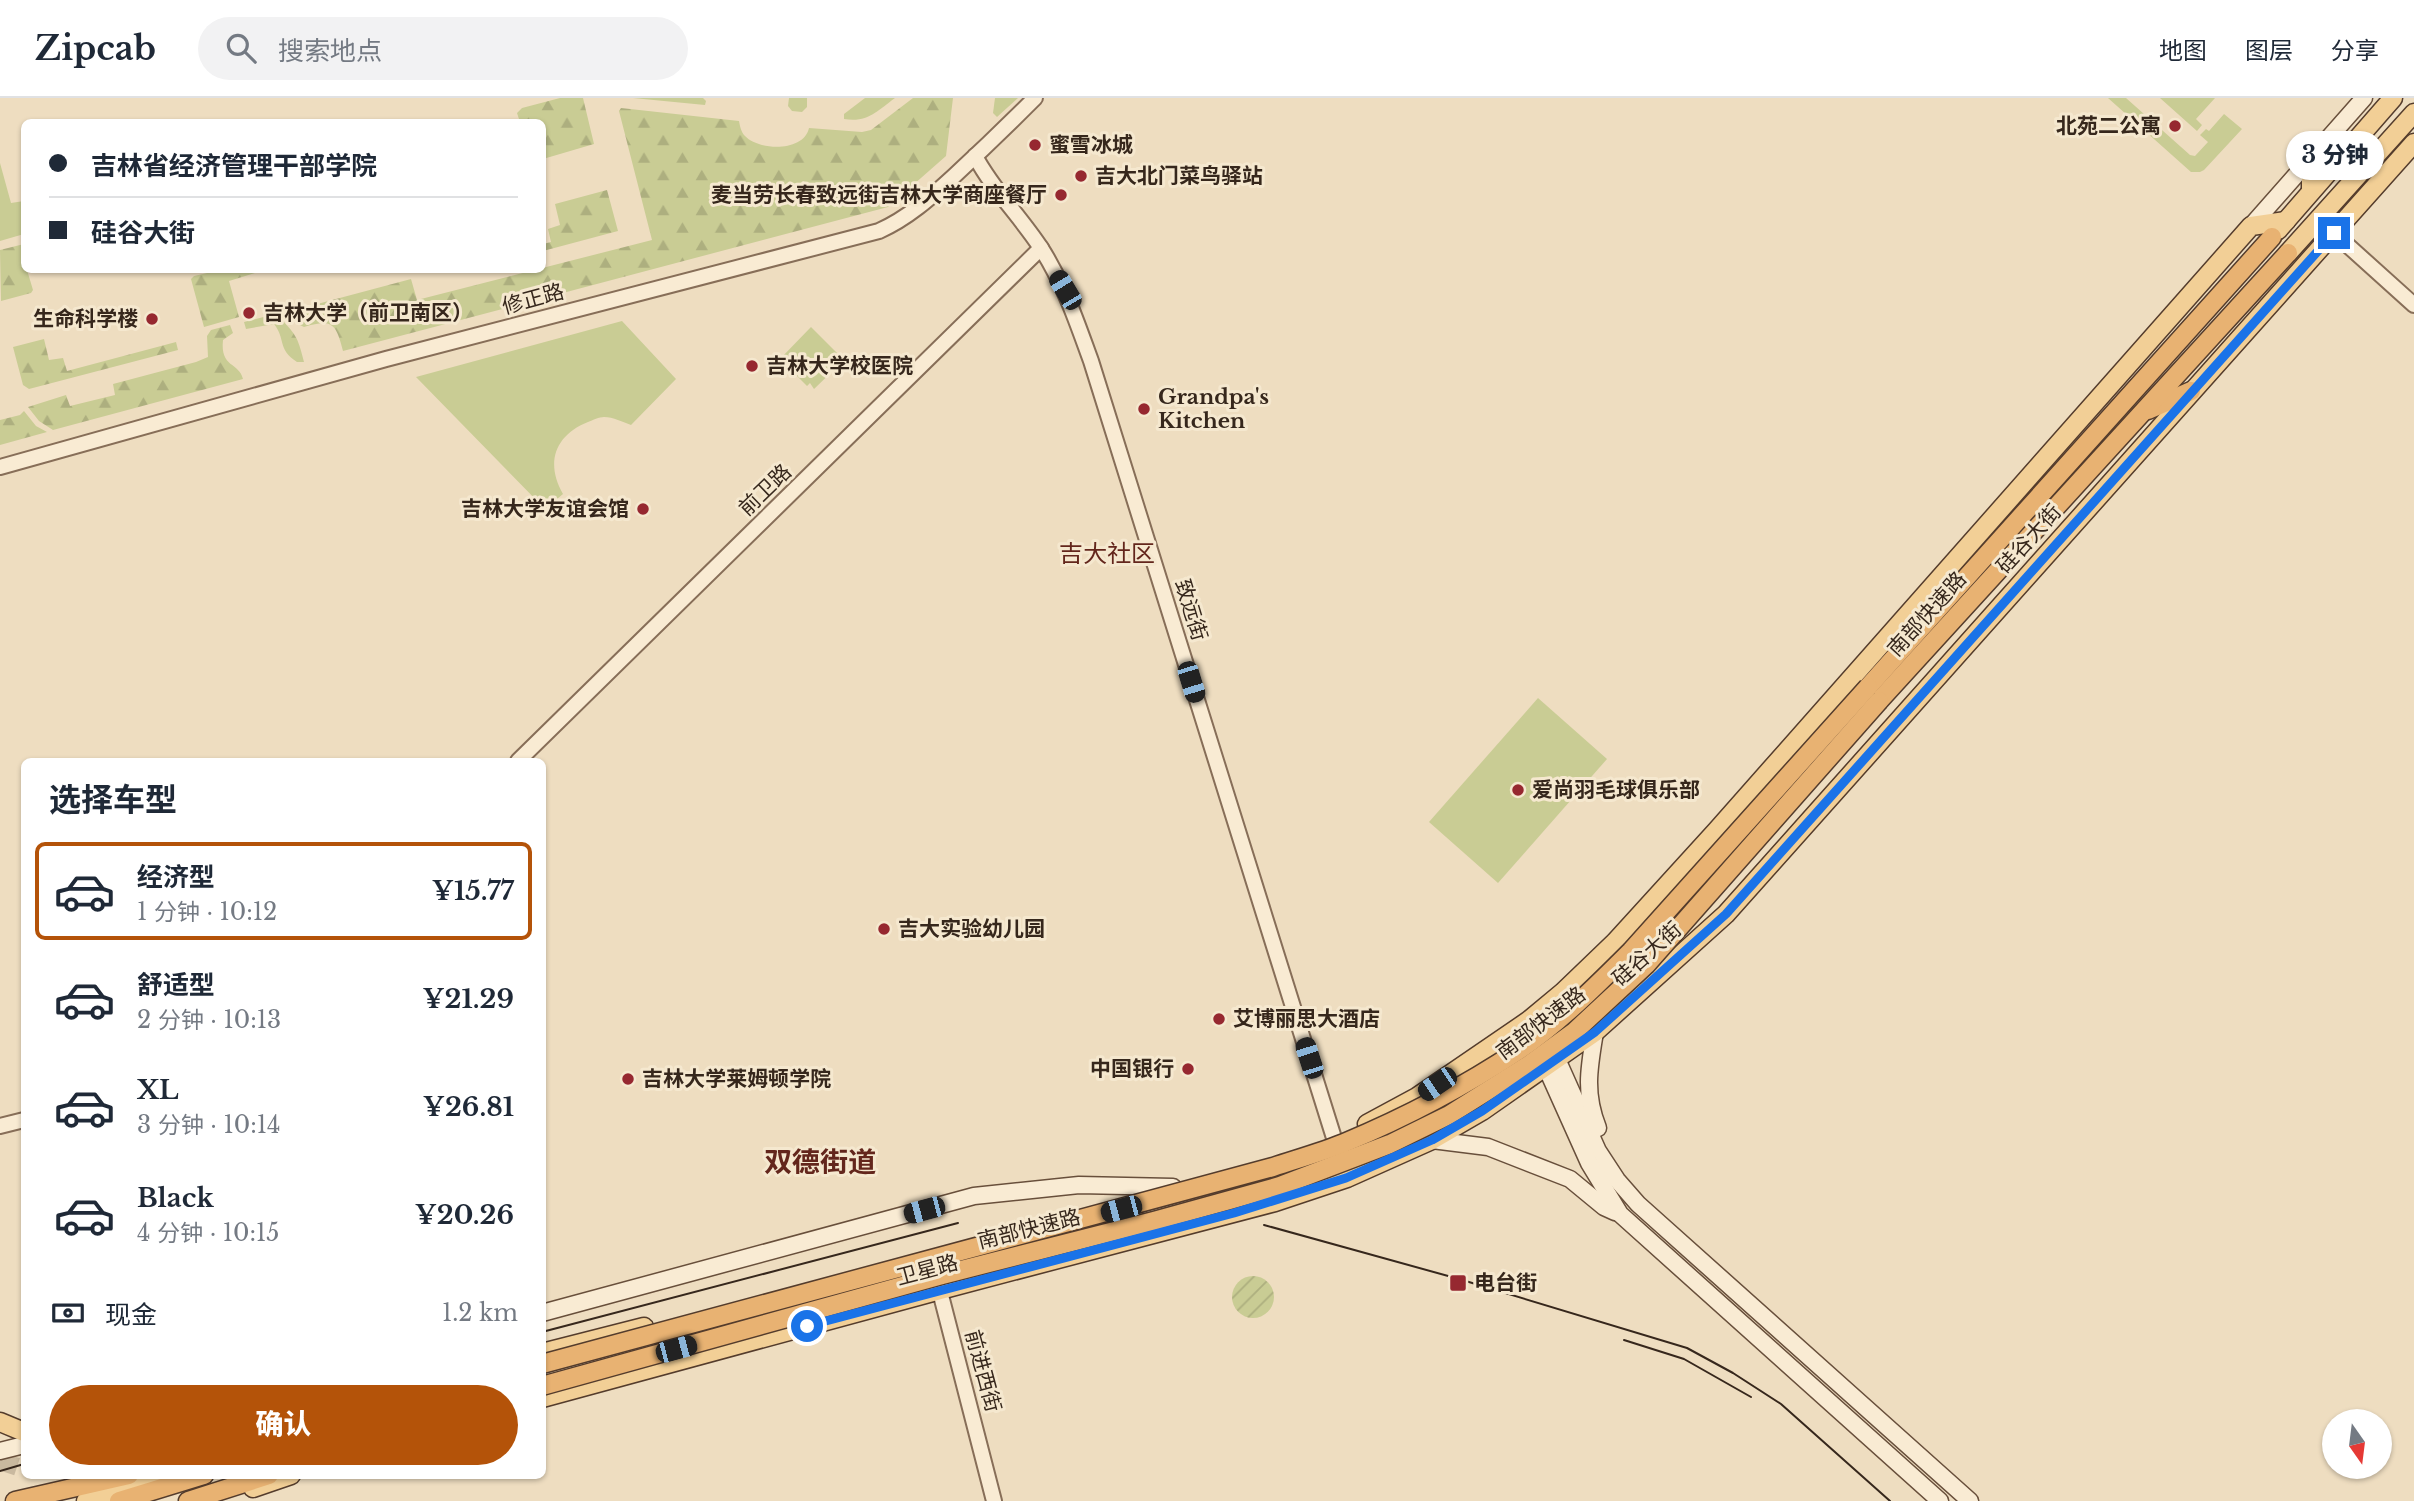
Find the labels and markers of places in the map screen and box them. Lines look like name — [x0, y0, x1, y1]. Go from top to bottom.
place label: 北苑二公寓 — [2056, 113, 2161, 139]
marker: 北苑二公寓 — [2167, 118, 2183, 134]
place label: 蜜雪冰城 — [1049, 132, 1133, 158]
marker: 蜜雪冰城 — [1027, 137, 1043, 153]
place label: 吉大北门菜鸟驿站 — [1095, 163, 1263, 189]
marker: 吉大北门菜鸟驿站 — [1073, 168, 1089, 184]
place label: 麦当劳长春致远街吉林大学商座餐厅 — [711, 182, 1047, 208]
marker: 麦当劳长春致远街吉林大学商座餐厅 — [1053, 187, 1069, 203]
place label: 吉林大学（前卫南区） — [263, 300, 473, 326]
marker: 吉林大学（前卫南区） — [241, 305, 257, 321]
place label: 生命科学楼 — [33, 306, 138, 332]
marker: 生命科学楼 — [144, 311, 160, 327]
place label: 吉林大学校医院 — [766, 353, 913, 379]
marker: 吉林大学校医院 — [744, 358, 760, 374]
place label: Grandpa's Kitchen — [1158, 384, 1269, 434]
marker: Grandpa's Kitchen — [1136, 401, 1152, 417]
place label: 吉林大学友谊会馆 — [461, 496, 629, 522]
marker: 吉林大学友谊会馆 — [635, 501, 651, 517]
place label: 爱尚羽毛球俱乐部 — [1532, 777, 1700, 803]
marker: 爱尚羽毛球俱乐部 — [1510, 782, 1526, 798]
place label: 吉大实验幼儿园 — [898, 916, 1045, 942]
marker: 吉大实验幼儿园 — [876, 921, 892, 937]
place label: 艾博丽思大酒店 — [1233, 1006, 1380, 1032]
marker: 艾博丽思大酒店 — [1211, 1011, 1227, 1027]
place label: 中国银行 — [1090, 1056, 1174, 1082]
marker: 中国银行 — [1180, 1061, 1196, 1077]
place label: 吉林大学莱姆顿学院 — [642, 1066, 831, 1092]
marker: 吉林大学莱姆顿学院 — [620, 1071, 636, 1087]
place label: 电台街 — [1474, 1270, 1537, 1296]
marker: 电台街 — [1448, 1273, 1468, 1293]

